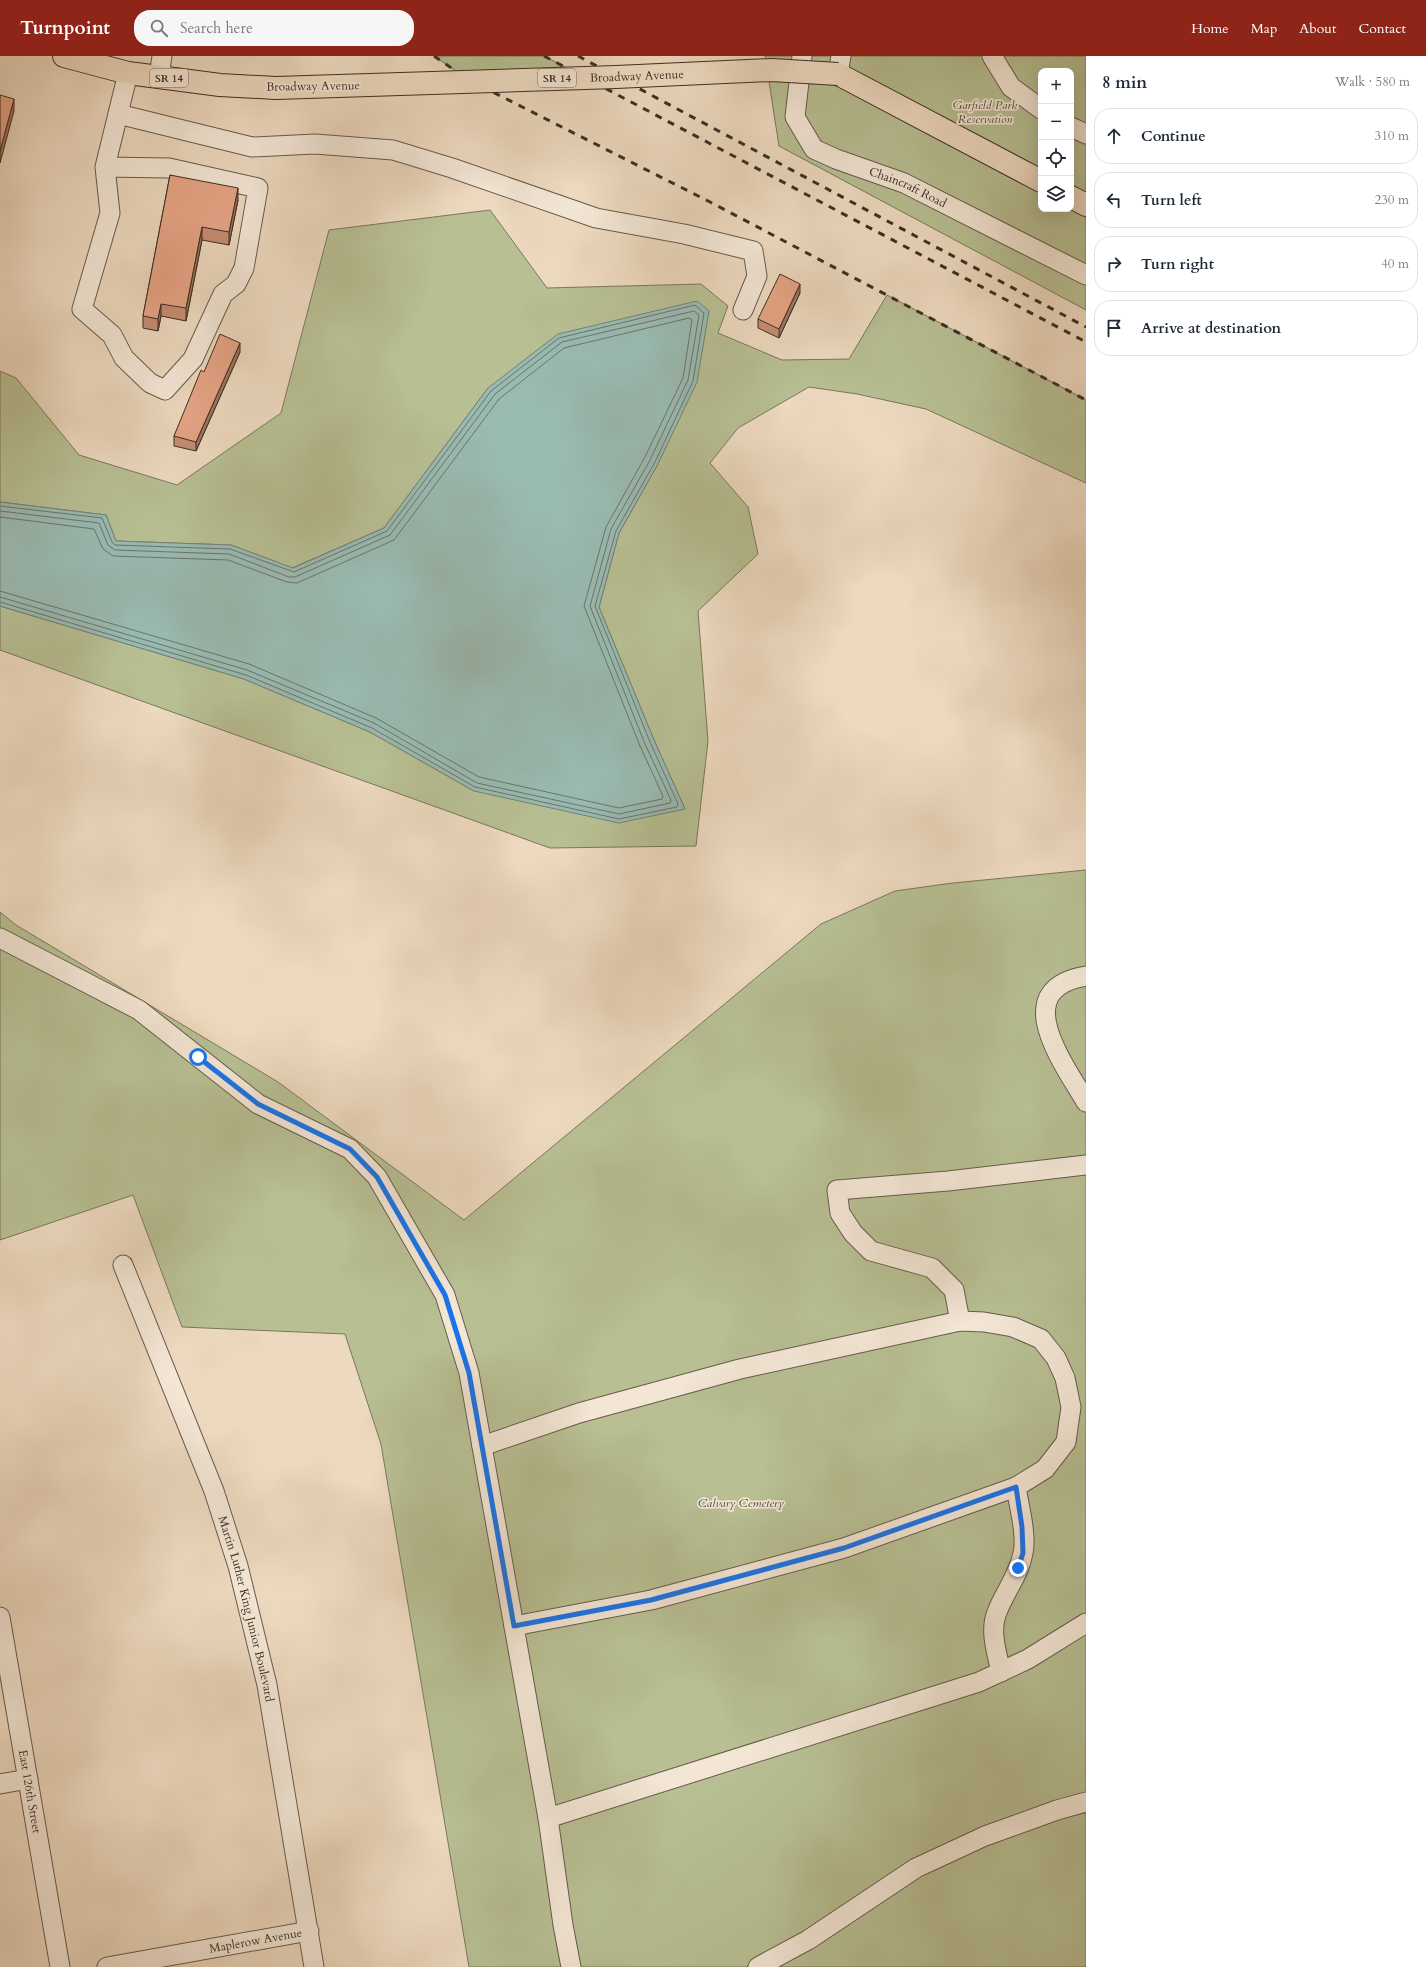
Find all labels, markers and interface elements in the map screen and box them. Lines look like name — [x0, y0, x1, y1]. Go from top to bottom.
search box — [134, 10, 414, 46]
text: Turnpoint — [20, 15, 110, 41]
icon: search — [148, 17, 170, 39]
text: Search here — [180, 18, 253, 38]
text: Home — [1191, 19, 1229, 38]
text: Map — [1251, 19, 1277, 38]
text: About — [1299, 19, 1336, 38]
text: Contact — [1358, 19, 1406, 38]
street label: Broadway Avenue — [590, 66, 684, 86]
map controls — [1038, 68, 1074, 212]
button: + — [1038, 68, 1074, 104]
road number: SR 14 — [150, 69, 188, 87]
road number: SR 14 — [538, 69, 576, 87]
text: 8 min — [1102, 71, 1147, 94]
text: Walk · 580 m — [1335, 73, 1410, 91]
street label: Broadway Avenue — [266, 77, 360, 95]
park label: Garfield Park Reservation — [953, 97, 1017, 127]
button: − — [1038, 104, 1074, 140]
icon: ahead — [1103, 125, 1125, 147]
text: Continue — [1141, 126, 1206, 146]
text: 310 m — [1375, 127, 1409, 145]
button: locate — [1038, 140, 1074, 176]
street label: Chaincraft Road — [867, 163, 950, 212]
button: layers — [1038, 176, 1074, 212]
icon: left — [1103, 189, 1125, 211]
text: Turn left — [1141, 190, 1202, 210]
text: 230 m — [1375, 191, 1409, 209]
icon: right — [1103, 253, 1125, 275]
text: Turn right — [1141, 254, 1214, 274]
text: 40 m — [1381, 255, 1409, 273]
icon: arrive — [1103, 317, 1125, 339]
text: Arrive at destination — [1141, 318, 1281, 338]
route start — [189, 1048, 207, 1066]
park label: Calvary Cemetery — [698, 1495, 784, 1511]
street label: Martin Luther King Junior Boulevard — [215, 1514, 278, 1704]
route end — [1009, 1559, 1027, 1577]
street label: East 126th Street — [15, 1748, 45, 1835]
street label: Maplerow Avenue — [208, 1924, 303, 1957]

